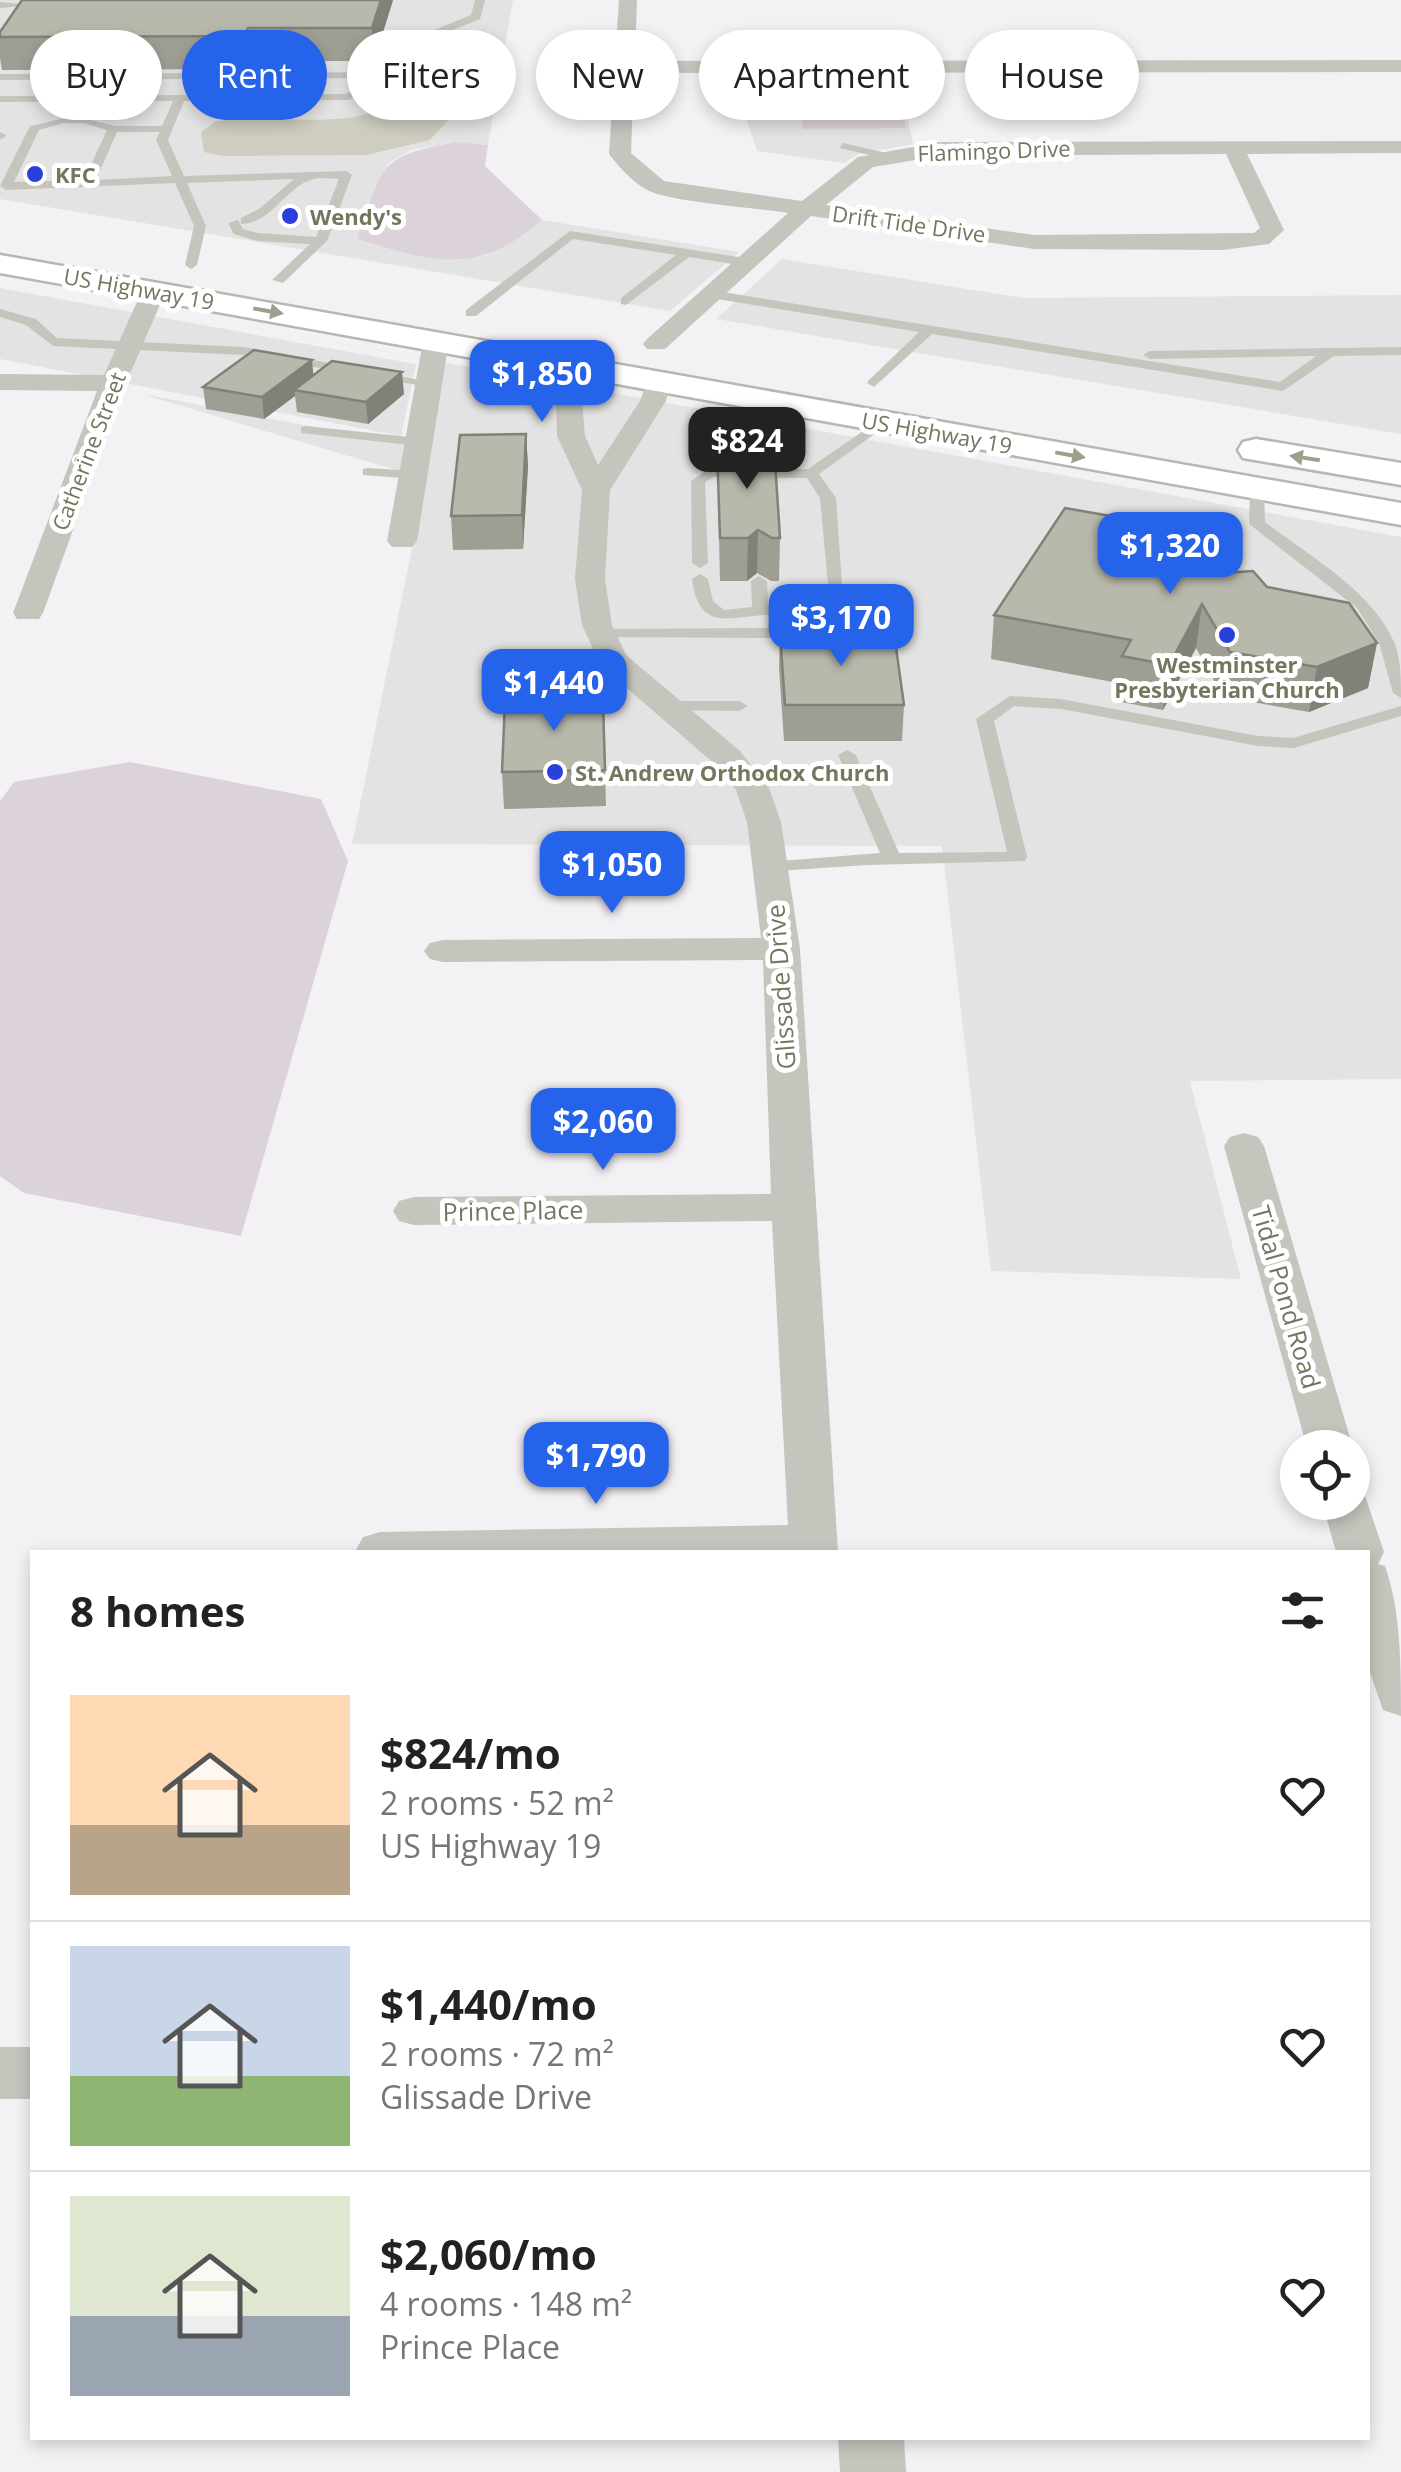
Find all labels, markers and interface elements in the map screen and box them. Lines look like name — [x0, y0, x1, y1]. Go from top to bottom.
chip: Buy — [30, 30, 162, 120]
chip: Rent — [182, 30, 327, 120]
chip: Filters — [347, 30, 516, 120]
chip: New — [536, 30, 679, 120]
chip: Apartment — [699, 30, 945, 120]
chip: House — [965, 30, 1139, 120]
street label: Flamingo Drive — [917, 132, 1071, 168]
place label: KFC — [55, 159, 96, 189]
marker: KFC — [24, 163, 46, 185]
street label: Drift Tide Drive — [830, 197, 988, 249]
place label: Wendy's — [310, 201, 402, 231]
marker: Wendy's — [279, 205, 301, 227]
street label: US Highway 19 — [61, 260, 217, 316]
one-way arrow — [253, 304, 285, 319]
pin: $1,850 — [461, 340, 623, 425]
text: $1,850 — [492, 351, 592, 394]
street label: Catherine Street — [44, 367, 132, 534]
street label: US Highway 19 — [859, 404, 1015, 460]
pin: $824 — [688, 407, 806, 492]
text: $824 — [710, 418, 784, 461]
one-way arrow — [1055, 448, 1087, 463]
one-way arrow — [1289, 450, 1320, 465]
pin: $1,320 — [1089, 512, 1251, 597]
text: $1,320 — [1120, 523, 1220, 566]
pin: $3,170 — [760, 584, 922, 669]
text: $3,170 — [791, 595, 891, 638]
marker: Westminster Presbyterian Church — [1216, 624, 1238, 646]
pin: $1,440 — [473, 649, 635, 734]
place label: Westminster Presbyterian Church — [1114, 649, 1340, 704]
text: $1,440 — [504, 660, 604, 703]
place label: St. Andrew Orthodox Church — [575, 757, 890, 787]
marker: St. Andrew Orthodox Church — [544, 761, 566, 783]
pin: $1,050 — [531, 831, 693, 916]
text: $1,050 — [562, 842, 662, 885]
street label: Glissade Drive — [757, 903, 803, 1071]
pin: $2,060 — [522, 1088, 684, 1173]
text: $2,060 — [553, 1099, 653, 1142]
street label: Prince Place — [442, 1192, 584, 1228]
street label: Tidal Pond Road — [1245, 1202, 1329, 1392]
pin: $1,790 — [515, 1422, 677, 1507]
map controls — [1280, 1430, 1370, 1520]
button: locate — [1280, 1430, 1370, 1520]
text: $1,790 — [546, 1433, 646, 1476]
text: 8 homes — [70, 1582, 245, 1639]
icon: filters — [1275, 1583, 1330, 1638]
text: $824/mo — [380, 1724, 561, 1781]
icon: home — [150, 1735, 270, 1855]
icon: heart — [1275, 1768, 1330, 1823]
text: 2 rooms · 52 m² — [380, 1781, 614, 1824]
text: US Highway 19 — [380, 1824, 601, 1867]
text: $1,440/mo — [380, 1975, 597, 2032]
icon: home — [150, 1986, 270, 2106]
icon: heart — [1275, 2019, 1330, 2074]
text: 2 rooms · 72 m² — [380, 2032, 614, 2075]
text: Glissade Drive — [380, 2075, 592, 2118]
text: $2,060/mo — [380, 2225, 597, 2282]
icon: home — [150, 2236, 270, 2356]
icon: heart — [1275, 2269, 1330, 2324]
text: 4 rooms · 148 m² — [380, 2282, 632, 2325]
text: Prince Place — [380, 2325, 560, 2368]

